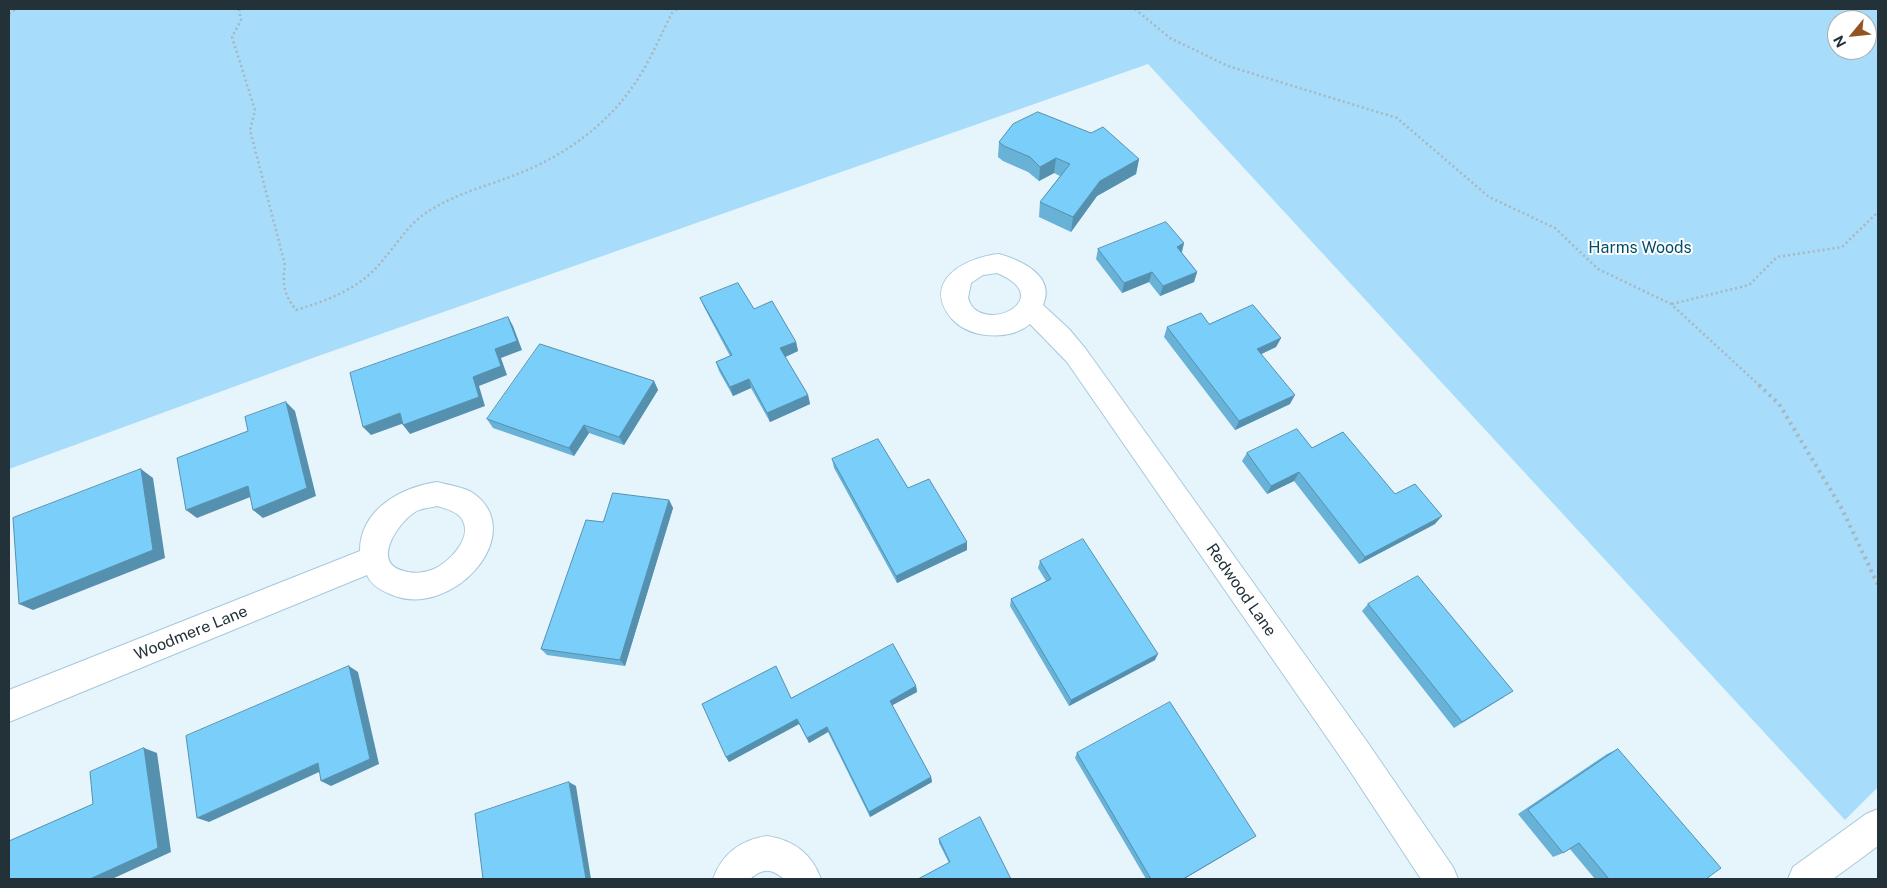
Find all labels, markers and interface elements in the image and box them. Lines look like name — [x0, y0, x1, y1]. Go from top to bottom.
north arrow — [1827, 10, 1877, 60]
text: N — [1830, 33, 1849, 50]
park label: Harms Woods — [1588, 238, 1692, 258]
street label: Redwood Lane — [1202, 540, 1280, 640]
street label: Woodmere Lane — [132, 602, 250, 664]

